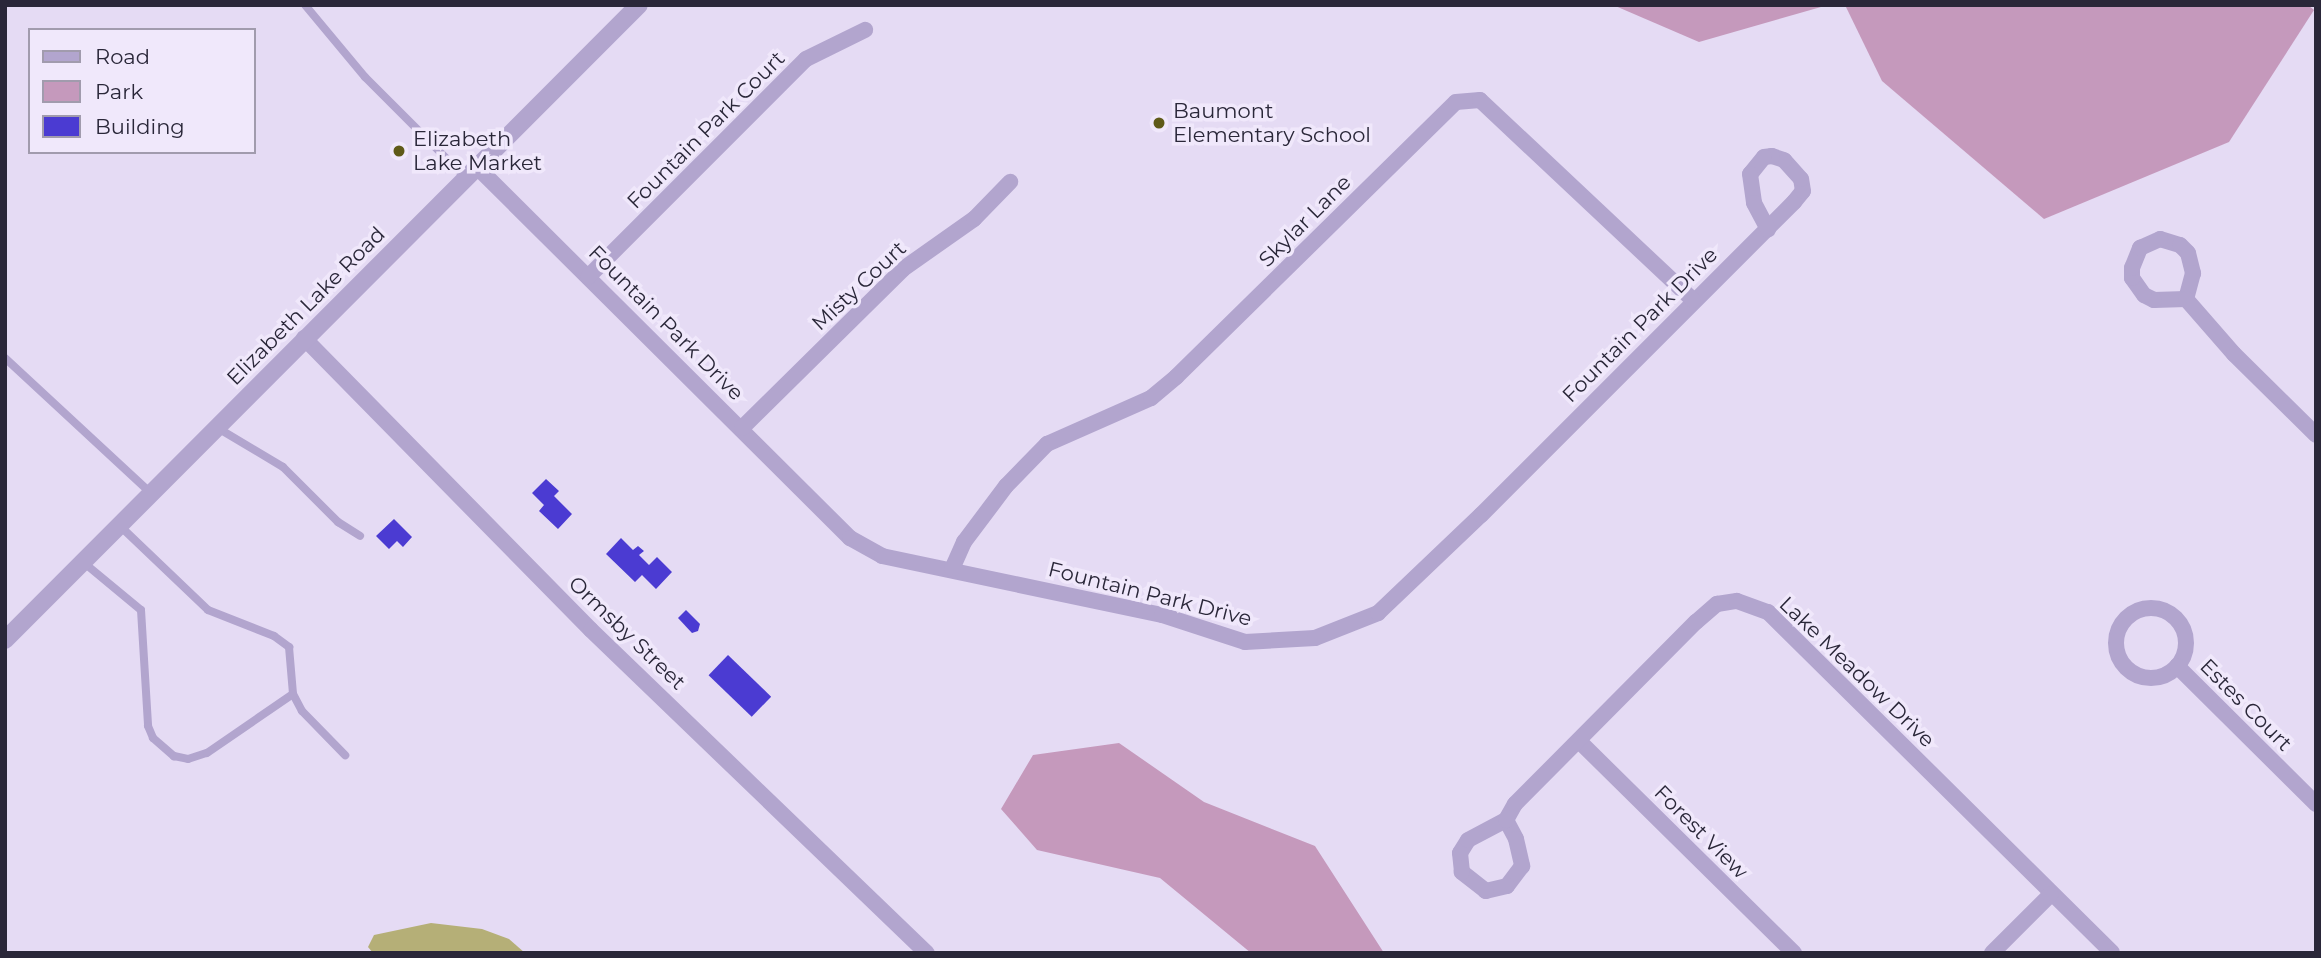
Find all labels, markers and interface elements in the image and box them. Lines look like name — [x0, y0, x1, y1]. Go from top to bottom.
legend — [28, 28, 256, 154]
text: Road — [95, 44, 150, 69]
street label: Fountain Park Court — [622, 46, 790, 214]
text: Park — [95, 79, 143, 104]
place label: Baumont Elementary School — [1173, 98, 1371, 148]
text: Building — [95, 114, 185, 139]
marker: Baumont Elementary School — [1151, 115, 1167, 131]
place label: Elizabeth Lake Market — [413, 126, 542, 176]
marker: Elizabeth Lake Market — [391, 143, 407, 159]
street label: Skylar Lane — [1254, 170, 1356, 272]
street label: Elizabeth Lake Road — [222, 222, 390, 390]
street label: Misty Court — [807, 236, 911, 336]
street label: Fountain Park Drive — [583, 240, 749, 406]
street label: Fountain Park Drive — [1557, 242, 1723, 408]
street label: Fountain Park Drive — [1046, 557, 1254, 631]
street label: Ormsby Street — [563, 571, 691, 695]
street label: Lake Meadow Drive — [1774, 591, 1940, 753]
street label: Estes Court — [2195, 654, 2297, 756]
street label: Forest View — [1649, 780, 1753, 884]

